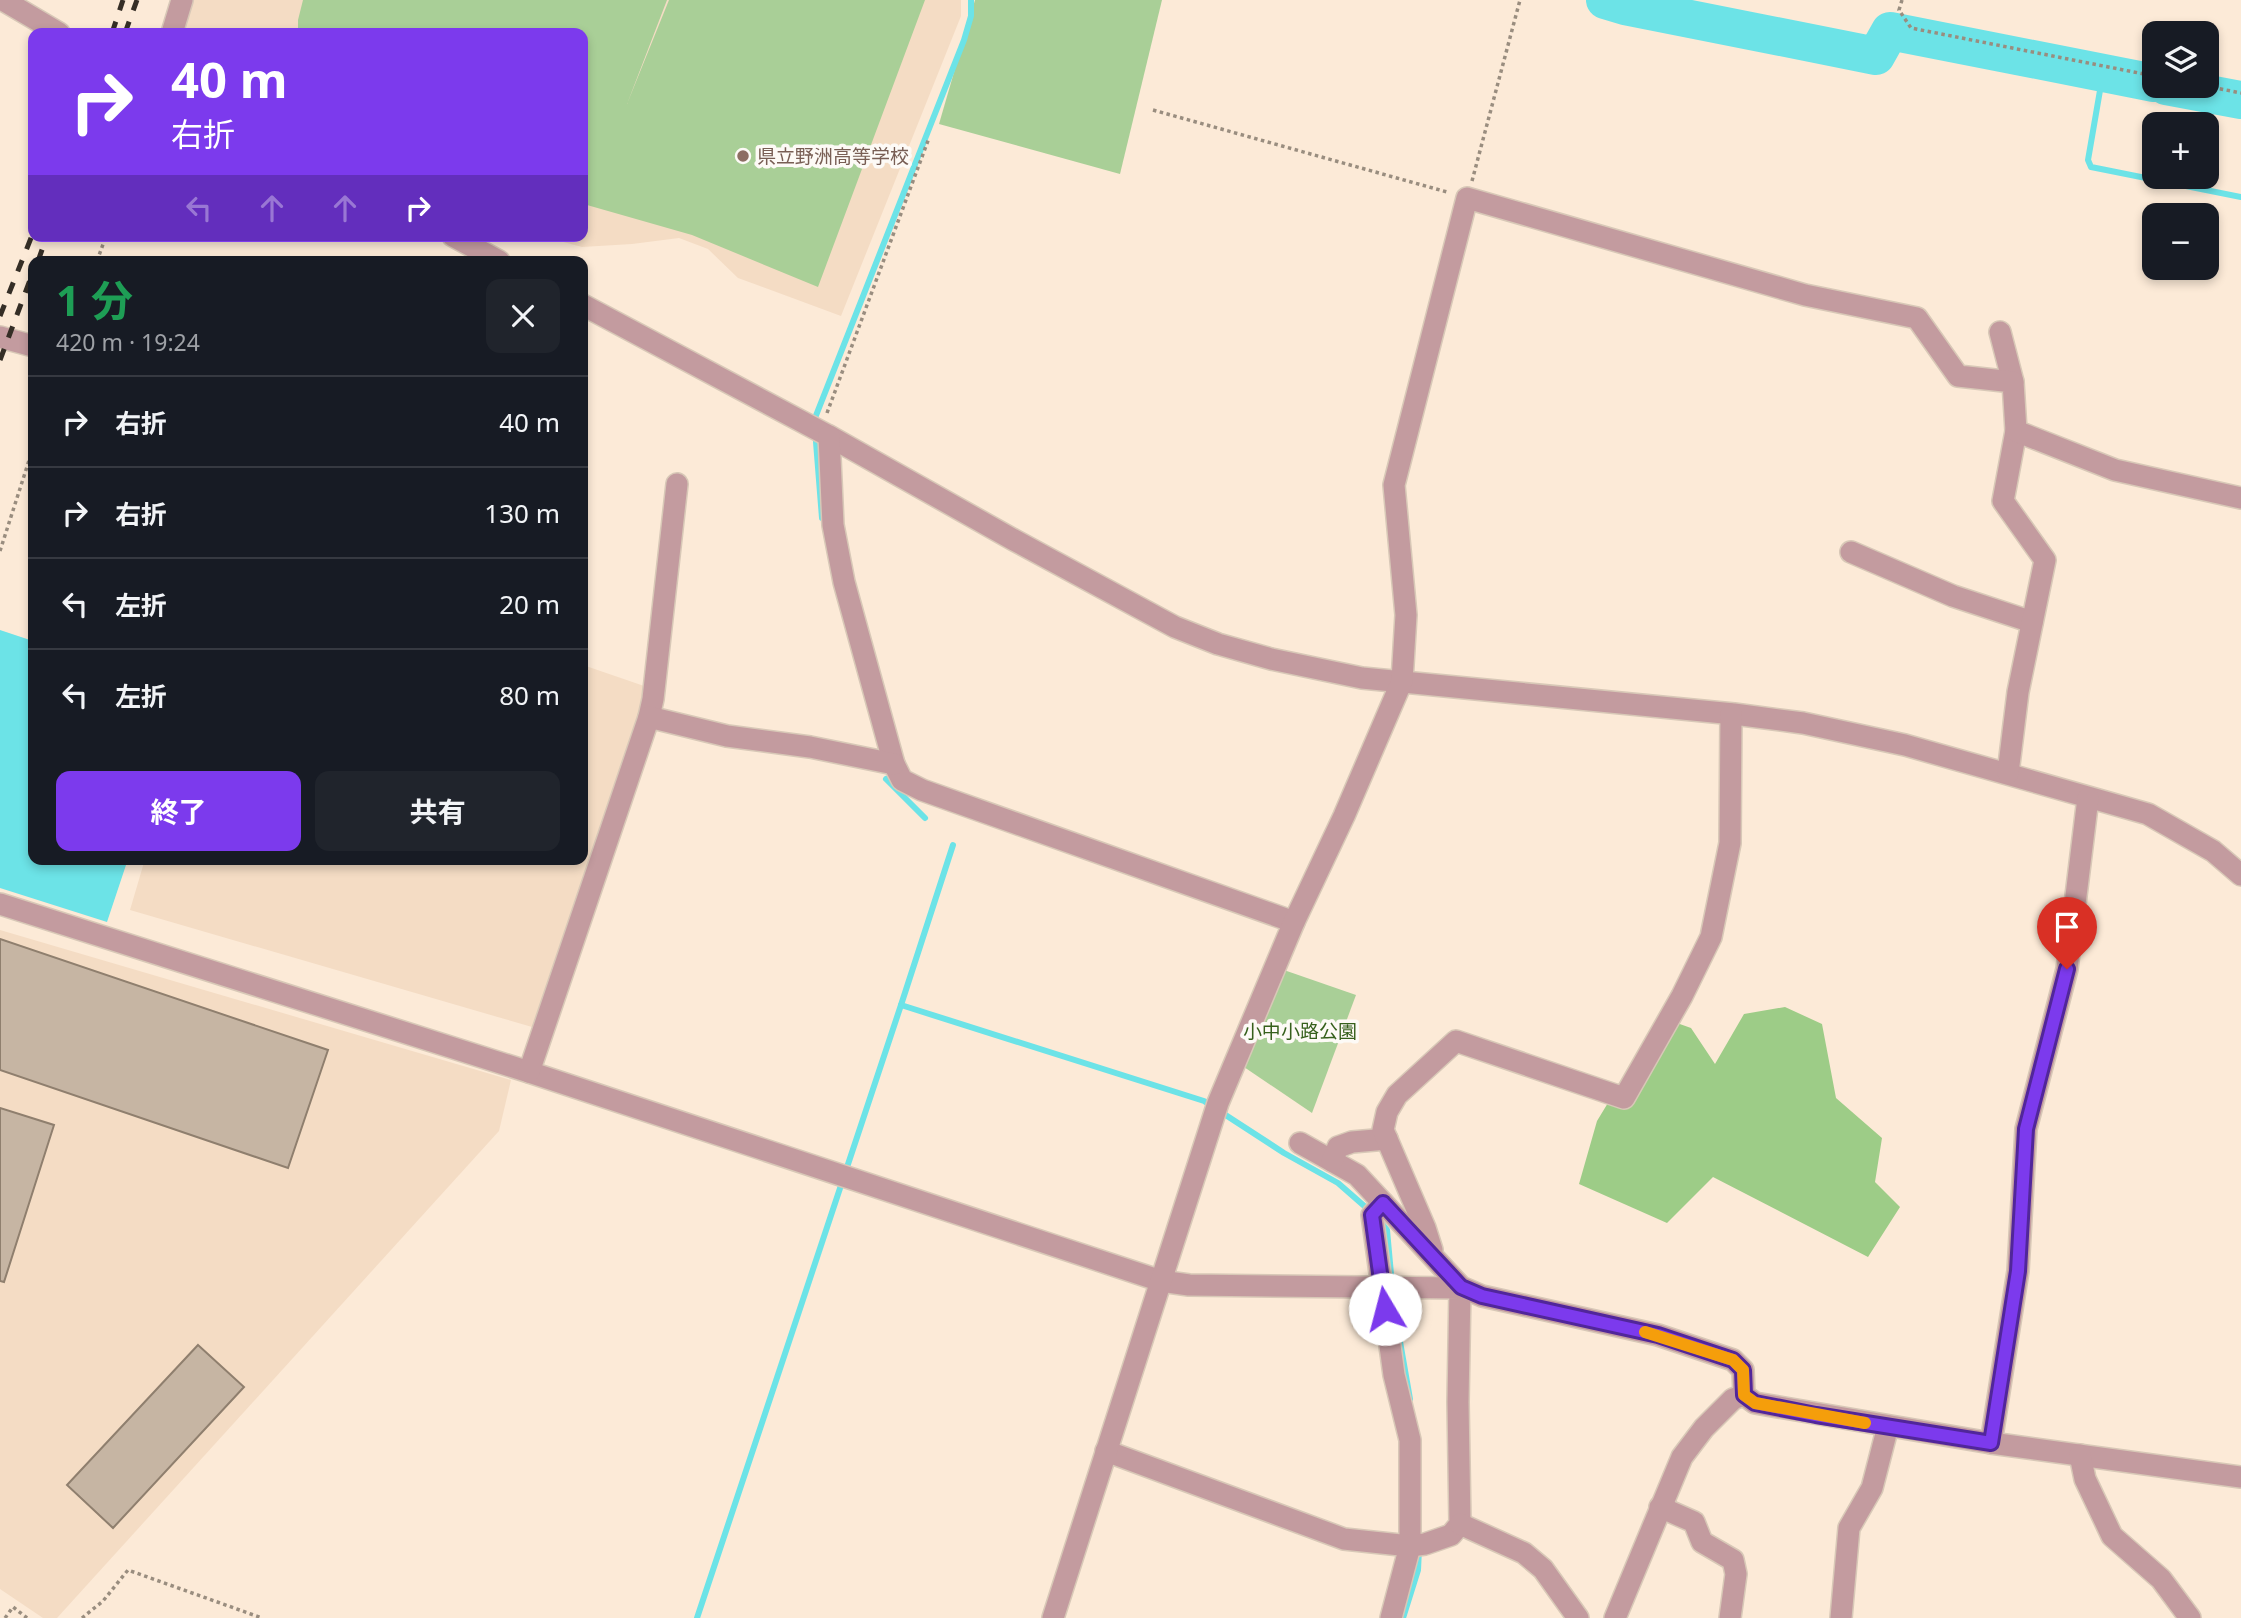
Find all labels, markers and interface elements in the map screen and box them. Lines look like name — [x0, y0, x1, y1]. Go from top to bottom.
map controls — [2142, 21, 2219, 280]
button: layers — [2142, 21, 2219, 98]
text: 40 m — [171, 46, 288, 112]
icon: right — [56, 56, 147, 147]
text: 右折 — [171, 112, 235, 155]
button: + — [2142, 112, 2219, 189]
place label: 県立野洲高等学校 — [757, 143, 909, 169]
marker: 県立野洲高等学校 — [735, 148, 751, 164]
icon: left — [180, 189, 218, 227]
icon: ahead — [253, 189, 291, 227]
icon: ahead — [326, 189, 364, 227]
icon: right — [399, 189, 437, 227]
button: − — [2142, 203, 2219, 280]
text: 1 分 — [56, 271, 133, 328]
button: close — [486, 279, 560, 353]
text: 420 m · 19:24 — [56, 326, 200, 358]
icon: right — [56, 403, 94, 441]
text: 40 m — [499, 404, 560, 440]
text: 右折 — [115, 405, 167, 441]
icon: right — [56, 494, 94, 532]
text: 130 m — [484, 495, 560, 531]
text: 右折 — [115, 496, 167, 532]
icon: left — [56, 585, 94, 623]
text: 20 m — [499, 586, 560, 622]
text: 左折 — [115, 587, 167, 623]
icon: left — [56, 676, 94, 714]
text: 80 m — [499, 677, 560, 713]
text: 左折 — [115, 678, 167, 714]
button: 終了 — [56, 771, 301, 851]
button: 共有 — [315, 771, 560, 851]
pin — [2037, 897, 2097, 969]
icon: arrive — [2048, 908, 2086, 946]
park label: 小中小路公園 — [1243, 1018, 1357, 1044]
position arrow — [1348, 1272, 1422, 1346]

